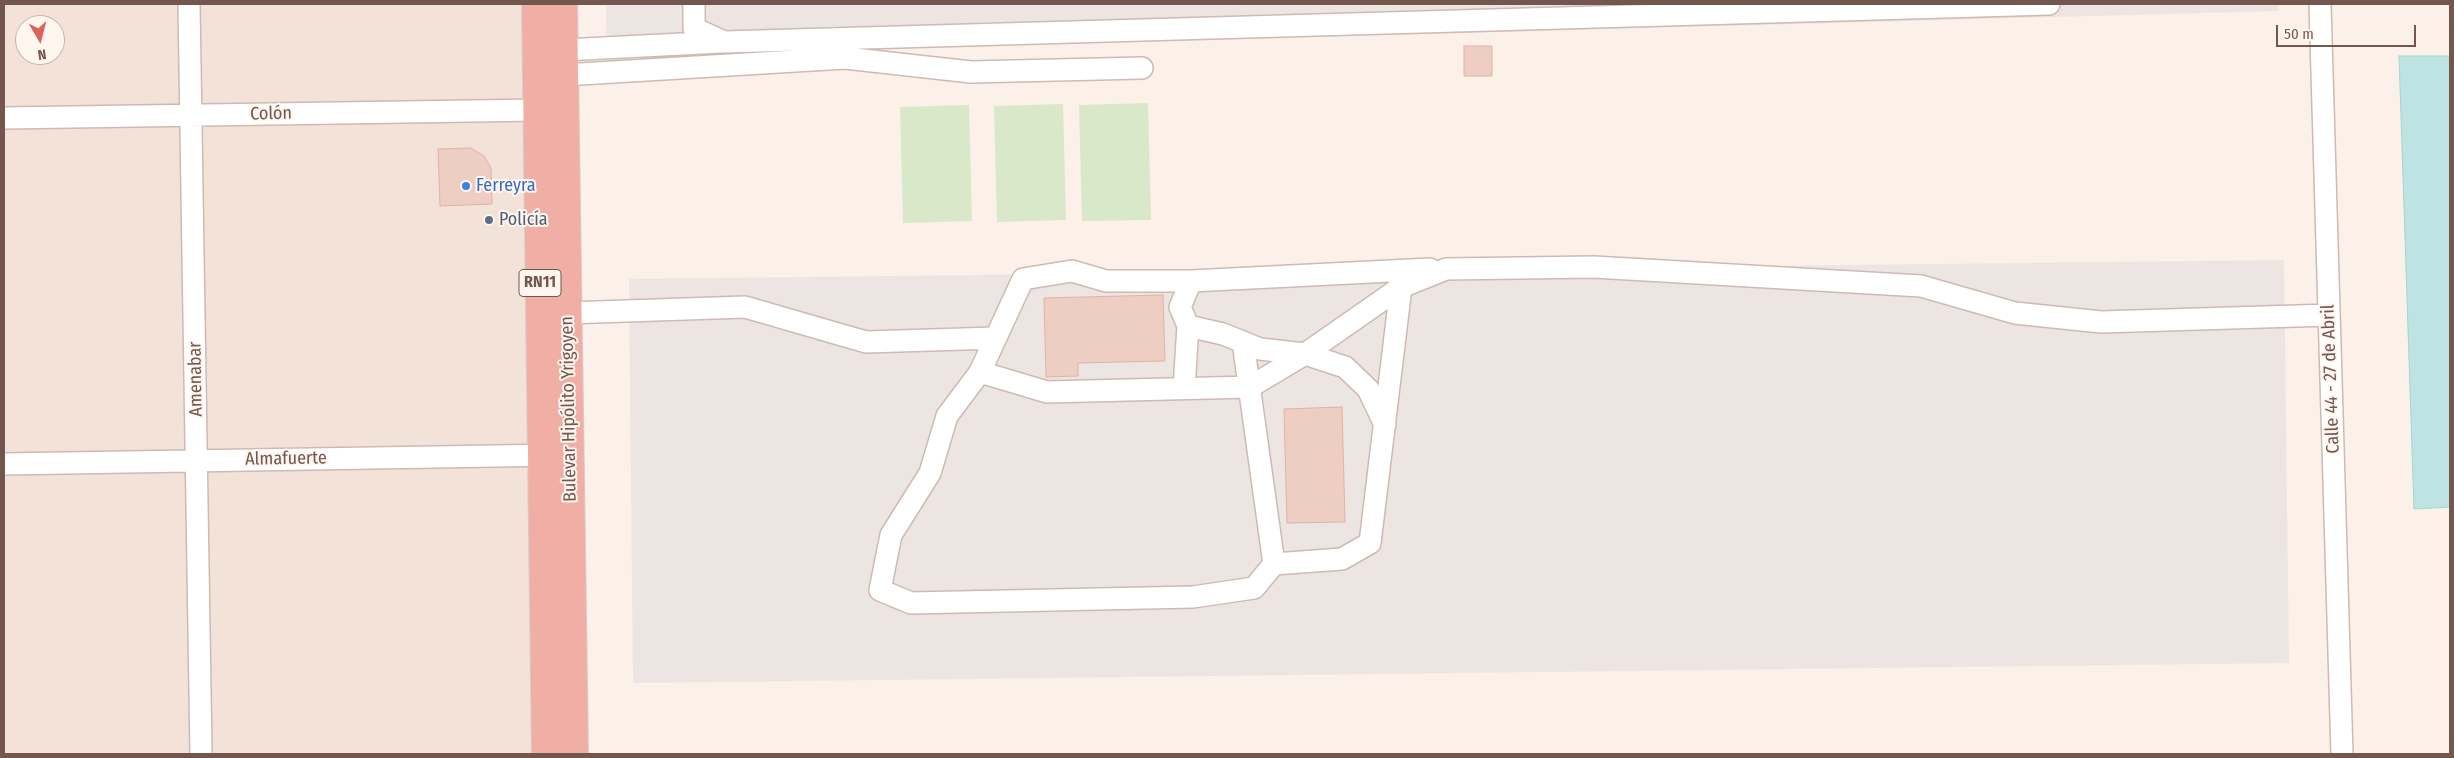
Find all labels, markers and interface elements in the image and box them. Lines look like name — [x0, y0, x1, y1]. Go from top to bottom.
north arrow — [15, 15, 65, 65]
scale bar — [2279, 15, 2419, 47]
text: 50 m — [2284, 25, 2314, 43]
text: N — [37, 45, 47, 63]
street label: Colón — [250, 103, 292, 125]
place label: Ferreyra — [476, 175, 536, 197]
marker: Ferreyra — [460, 180, 472, 192]
place label: Policía — [499, 209, 548, 231]
marker: Policía — [483, 214, 495, 226]
road number: RN11 — [519, 270, 561, 296]
street label: Calle 44 - 27 de Abril — [2318, 304, 2344, 454]
street label: Bulevar Hipólito Yrigoyen — [557, 316, 581, 502]
street label: Amenabar — [185, 341, 207, 417]
street label: Almafuerte — [245, 447, 327, 471]

